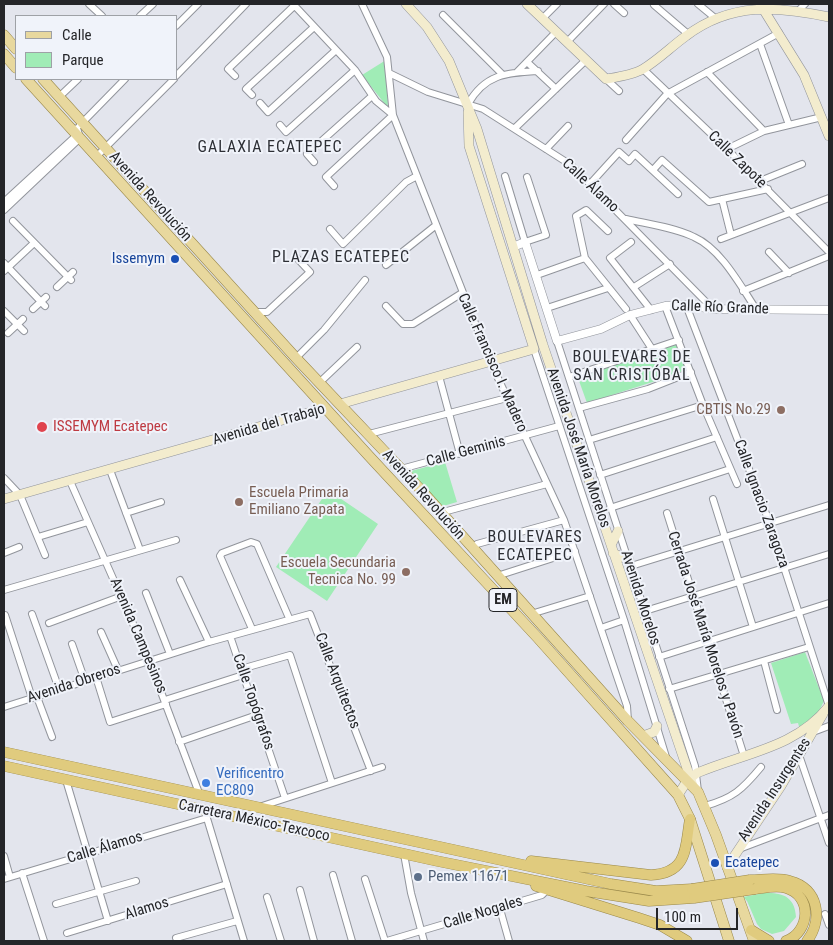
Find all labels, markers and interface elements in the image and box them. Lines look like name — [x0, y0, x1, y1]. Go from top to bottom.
legend — [15, 15, 178, 80]
text: Calle — [62, 26, 92, 44]
text: Parque — [62, 51, 104, 69]
street label: Calle Zapote — [704, 128, 770, 192]
district label: GALAXIA ECATEPEC — [196, 138, 344, 158]
street label: Avenida Revolución — [105, 148, 195, 246]
street label: Calle Álamo — [558, 155, 622, 217]
district label: PLAZAS ECATEPEC — [270, 248, 412, 268]
place label: Issemym — [112, 250, 165, 268]
marker: Issemym — [169, 253, 181, 265]
street label: Calle Francisco I. Madero — [453, 291, 531, 435]
street label: Calle Río Grande — [671, 297, 769, 319]
district label: BOULEVARES DE SAN CRISTÓBAL — [571, 348, 693, 386]
street label: Avenida José María Morelos — [542, 366, 614, 530]
street label: Avenida del Trabajo — [211, 400, 327, 450]
place label: CBTIS No.29 — [696, 401, 771, 419]
marker: CBTIS No.29 — [775, 404, 787, 416]
place label: ISSEMYM Ecatepec — [53, 418, 168, 436]
marker: ISSEMYM Ecatepec — [35, 420, 49, 434]
street label: Calle Geminis — [424, 433, 508, 471]
street label: Calle Ignacio Zaragoza — [729, 437, 793, 571]
street label: Avenida Revolución — [378, 446, 468, 544]
place label: Escuela Primaria Emiliano Zapata — [249, 484, 349, 519]
marker: Escuela Primaria Emiliano Zapata — [233, 496, 245, 508]
district label: BOULEVARES ECATEPEC — [486, 528, 584, 566]
street label: Cerrada José María Morelos y Pavón — [663, 529, 747, 741]
street label: Avenida Morelos — [616, 548, 664, 648]
place label: Escuela Secundaria Tecnica No. 99 — [280, 554, 396, 589]
marker: Escuela Secundaria Tecnica No. 99 — [400, 566, 412, 578]
street label: Avenida Campesinos — [106, 576, 170, 696]
road number: EM — [489, 588, 517, 612]
street label: Calle Arquitectos — [310, 630, 364, 732]
street label: Calle Topógrafos — [228, 652, 278, 752]
street label: Avenida Obreros — [25, 660, 123, 708]
street label: Avenida Insurgentes — [735, 735, 815, 845]
place label: Verificentro EC809 — [216, 765, 284, 800]
marker: Verificentro EC809 — [200, 777, 212, 789]
street label: Carretera México-Texcoco — [177, 796, 331, 846]
street label: Calle Álamos — [65, 828, 145, 868]
place label: Ecatepec — [725, 854, 779, 872]
marker: Ecatepec — [709, 857, 721, 869]
place label: Pemex 11671 — [428, 868, 509, 886]
marker: Pemex 11671 — [412, 871, 424, 883]
street label: Calle Nogales — [441, 892, 525, 934]
street label: Alamos — [123, 894, 171, 924]
scale bar — [658, 898, 740, 930]
text: 100 m — [664, 908, 701, 926]

